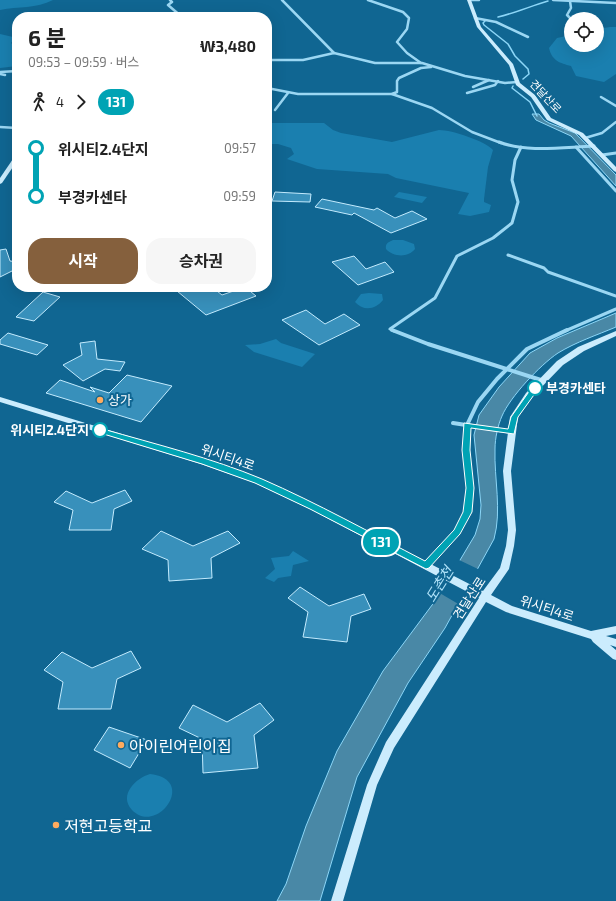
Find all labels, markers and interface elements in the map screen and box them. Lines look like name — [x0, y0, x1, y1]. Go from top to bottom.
map controls — [564, 12, 604, 52]
button: locate — [564, 12, 604, 52]
text: 6 분 — [28, 24, 66, 50]
text: ₩3,480 — [200, 37, 256, 55]
text: 09:53 – 09:59 · 버스 — [28, 54, 140, 70]
street label: 견달산로 — [527, 77, 565, 115]
icon: walk — [28, 91, 50, 113]
icon: forward — [70, 91, 92, 113]
text: 131 — [106, 93, 126, 110]
text: 4 — [56, 94, 64, 110]
text: 위시티2.4단지 — [58, 140, 149, 158]
text: 09:57 — [224, 140, 256, 156]
text: 부경카센타 — [58, 188, 127, 206]
text: 09:59 — [223, 188, 256, 204]
button: 시작 — [28, 238, 138, 284]
button: 승차권 — [146, 238, 256, 284]
marker: 부경카센타 — [527, 380, 543, 396]
place label: 부경카센타 — [546, 380, 606, 396]
place label: 상가 — [108, 392, 132, 408]
marker: 상가 — [95, 395, 105, 405]
place label: 위시티2.4단지 — [10, 422, 89, 438]
marker: 위시티2.4단지 — [92, 422, 108, 438]
street label: 위시티4로 — [199, 440, 257, 474]
line badge: 131 — [358, 529, 404, 555]
text: 131 — [371, 533, 391, 550]
water label: 도촌천 — [422, 562, 457, 605]
street label: 견달산로 — [449, 574, 489, 622]
street label: 위시티4로 — [518, 592, 576, 624]
place label: 아이린어린이집 — [129, 736, 232, 755]
marker: 아이린어린이집 — [116, 740, 126, 750]
place label: 저현고등학교 — [64, 816, 152, 835]
marker: 저현고등학교 — [51, 820, 61, 830]

